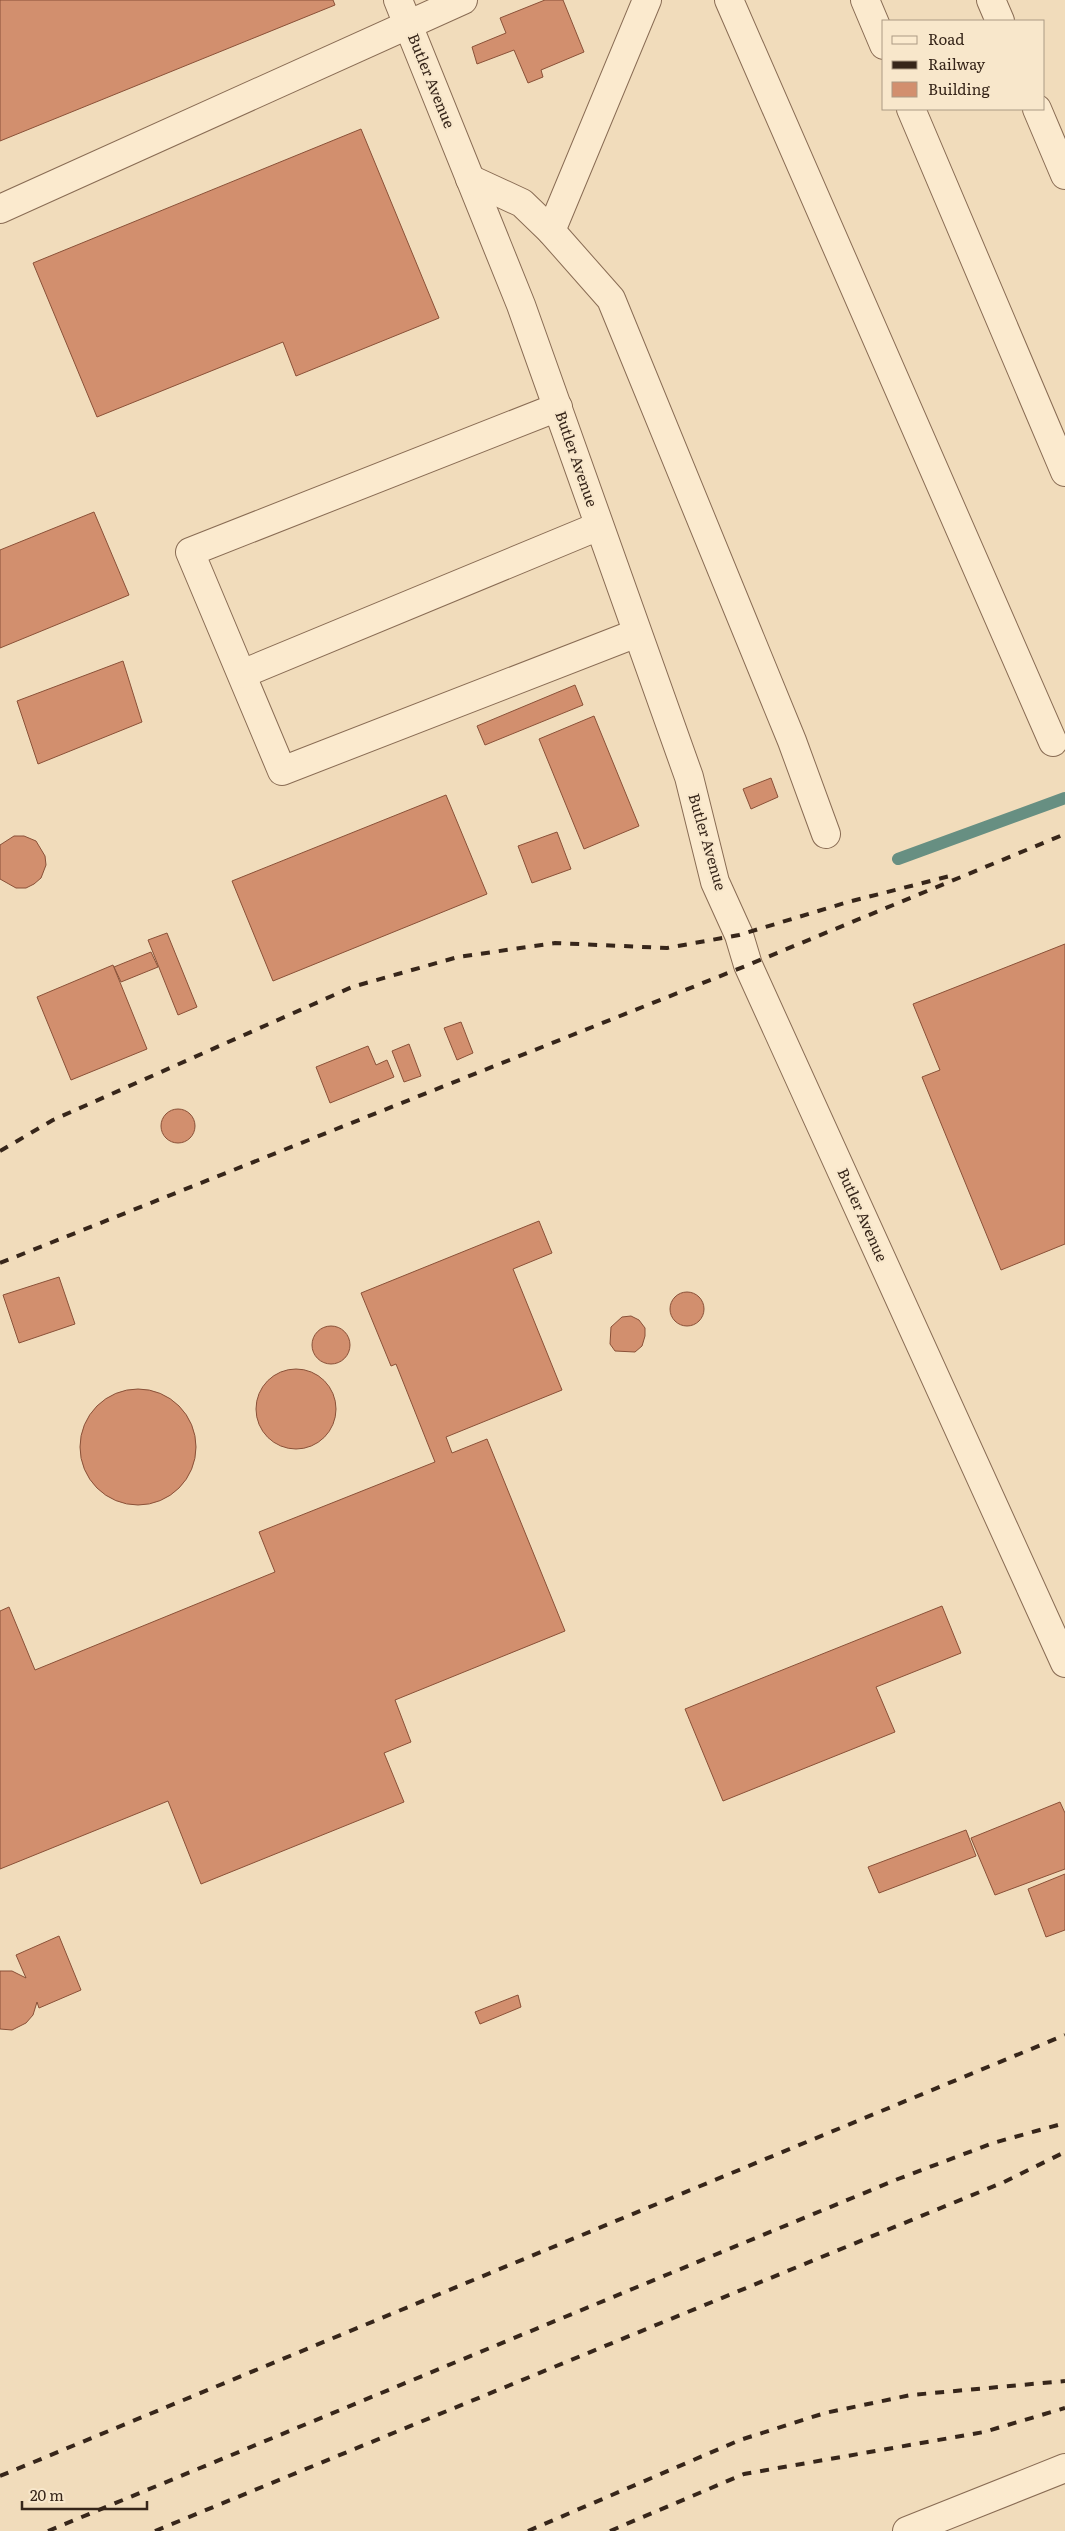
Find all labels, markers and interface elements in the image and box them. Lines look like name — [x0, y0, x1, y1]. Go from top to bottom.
legend — [882, 20, 1045, 110]
text: Road — [928, 27, 964, 50]
street label: Butler Avenue — [403, 30, 462, 131]
text: Railway — [928, 52, 986, 75]
text: Building — [928, 77, 990, 100]
street label: Butler Avenue — [550, 407, 605, 510]
street label: Butler Avenue — [684, 790, 733, 893]
street label: Butler Avenue — [832, 1164, 894, 1265]
scale bar — [22, 2478, 148, 2510]
text: 20 m — [30, 2483, 64, 2506]

